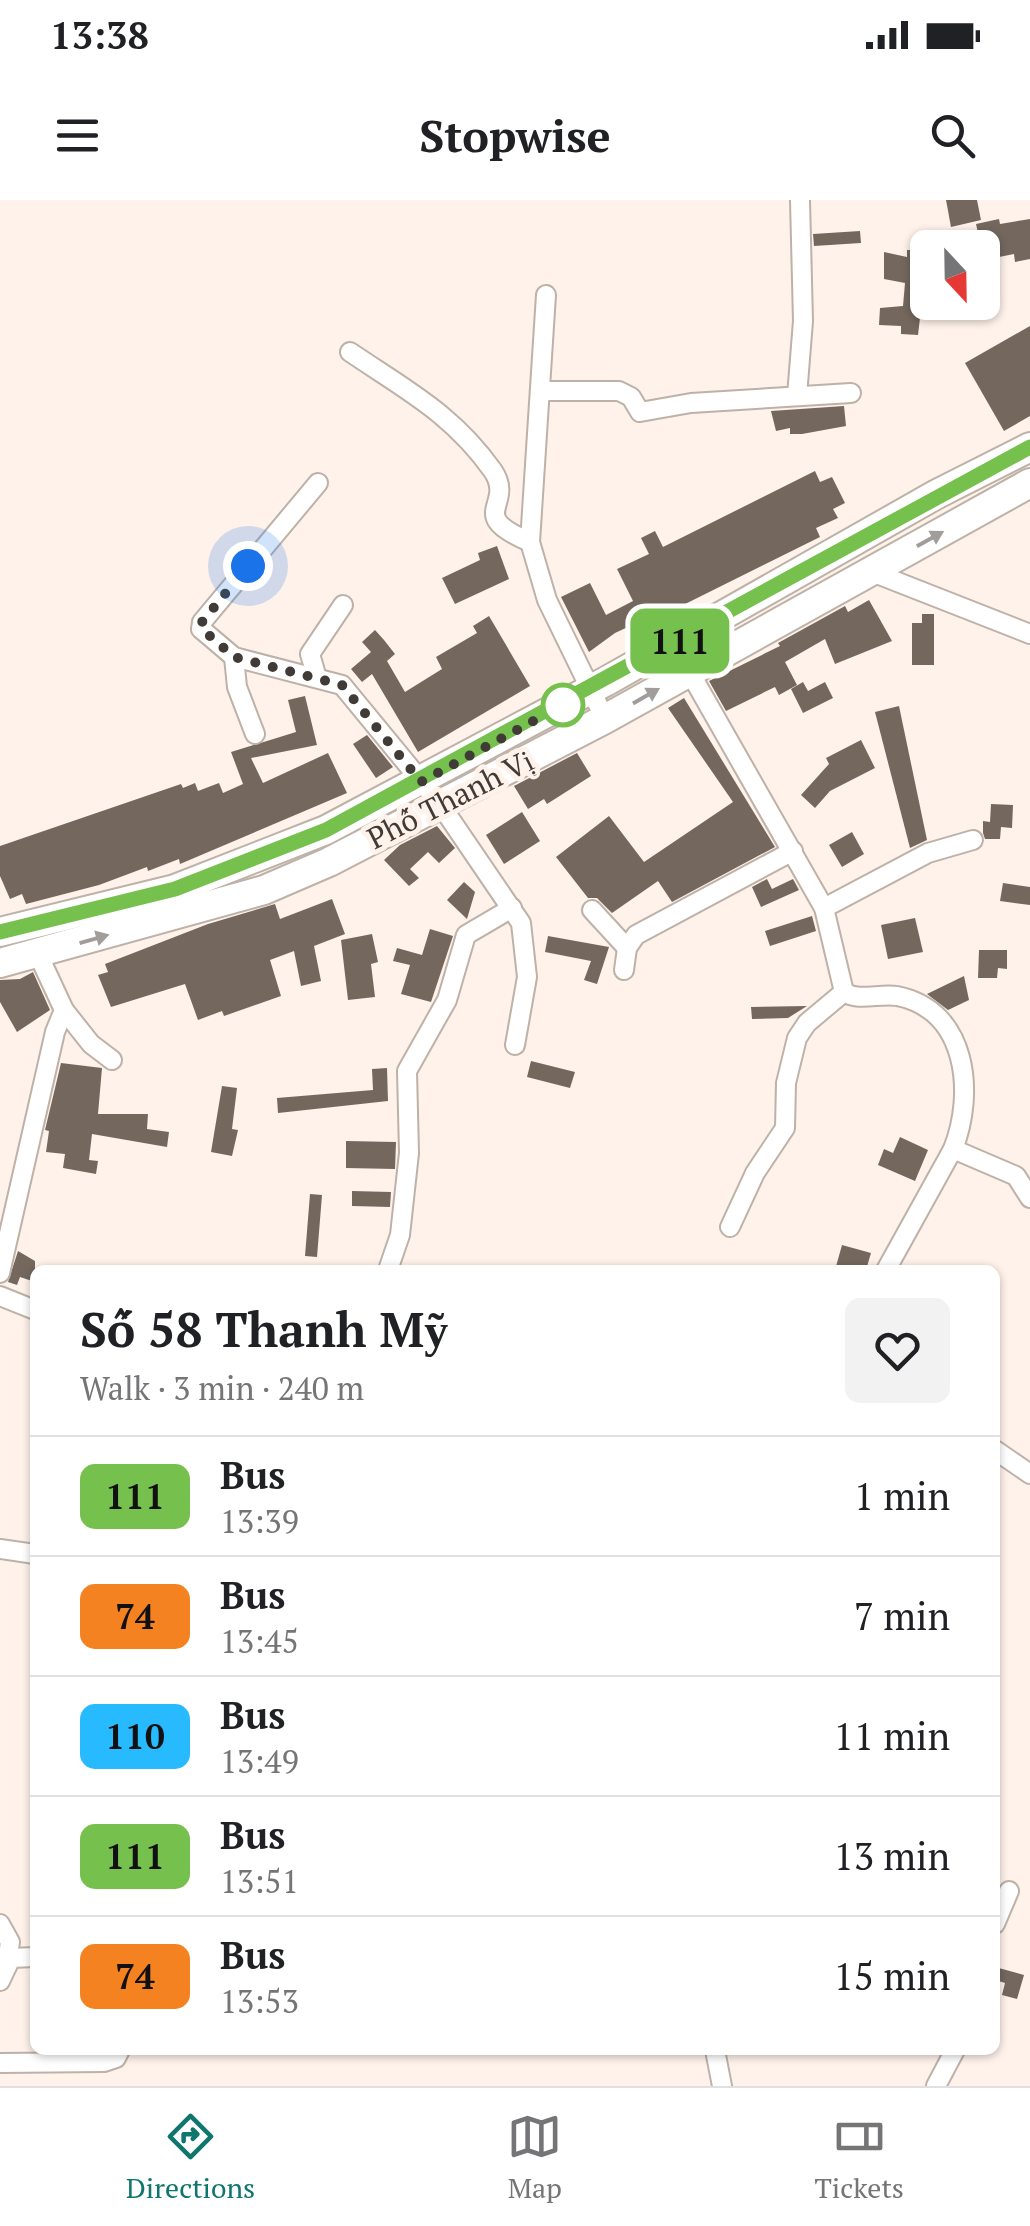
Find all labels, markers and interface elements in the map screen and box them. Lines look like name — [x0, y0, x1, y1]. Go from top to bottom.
text: 13:38 — [50, 10, 149, 60]
text: Stopwise — [419, 105, 611, 165]
icon: menu — [50, 108, 105, 163]
icon: search — [925, 108, 980, 163]
north arrow — [910, 230, 1000, 320]
map controls — [910, 230, 1000, 320]
one-way arrow — [916, 531, 945, 548]
your location — [223, 541, 273, 591]
line badge: 111 — [622, 608, 738, 674]
text: 111 — [650, 618, 710, 664]
unlabelled marker — [542, 684, 584, 726]
one-way arrow — [632, 688, 660, 705]
street label: Phố Thanh Vị — [360, 740, 540, 858]
one-way arrow — [79, 930, 110, 946]
text: Số 58 Thanh Mỹ — [80, 1297, 448, 1361]
button: heart — [845, 1298, 950, 1403]
text: Walk · 3 min · 240 m — [80, 1367, 364, 1409]
text: Bus — [220, 1450, 285, 1500]
text: 1 min — [854, 1471, 950, 1521]
text: 111 — [105, 1473, 165, 1519]
text: 13:39 — [220, 1500, 299, 1542]
text: Bus — [220, 1570, 285, 1620]
text: 7 min — [854, 1591, 950, 1641]
text: 74 — [115, 1593, 155, 1639]
text: 13:45 — [220, 1620, 299, 1662]
text: Bus — [220, 1690, 285, 1740]
text: 11 min — [833, 1711, 950, 1761]
text: 110 — [105, 1713, 165, 1759]
text: 13:49 — [220, 1740, 299, 1782]
text: Bus — [220, 1810, 285, 1860]
text: 13 min — [833, 1831, 950, 1881]
text: 111 — [105, 1833, 165, 1879]
text: 13:51 — [220, 1860, 299, 1902]
text: Bus — [220, 1930, 285, 1980]
text: 15 min — [833, 1951, 950, 2001]
text: 74 — [115, 1953, 155, 1999]
text: 13:53 — [220, 1980, 299, 2022]
tab: Directions — [126, 2109, 255, 2206]
tab: Map — [507, 2109, 562, 2206]
tab: Tickets — [814, 2109, 904, 2206]

